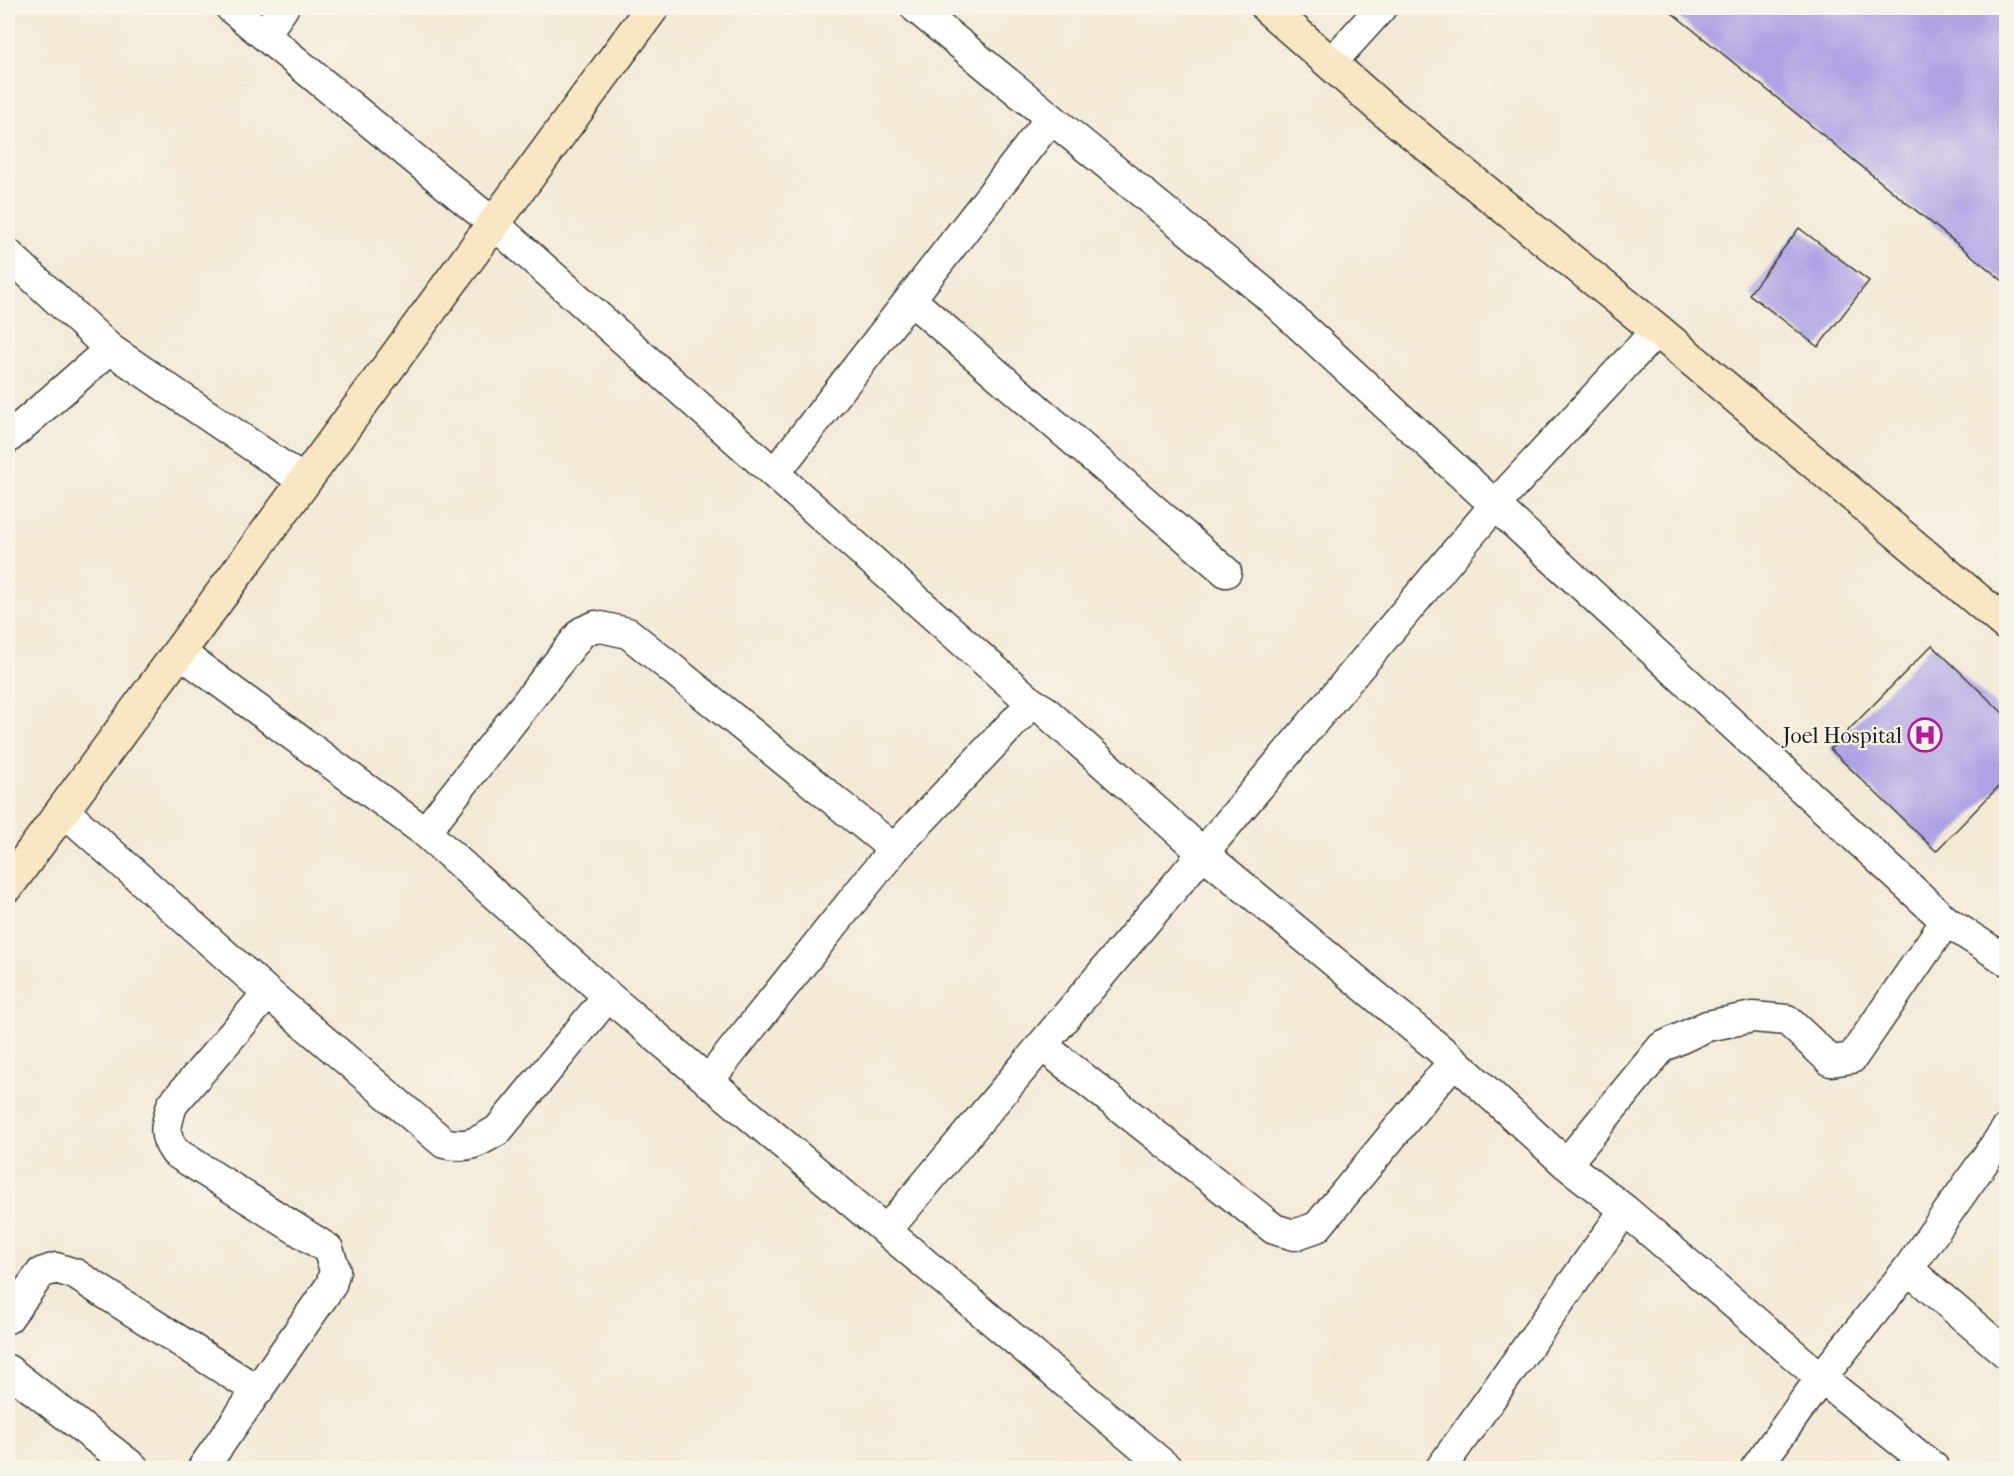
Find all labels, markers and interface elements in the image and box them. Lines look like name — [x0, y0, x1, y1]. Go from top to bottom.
hospital icon: Joel Hospital — [1907, 717, 1943, 753]
place label: Joel Hospital — [1781, 723, 1902, 749]

